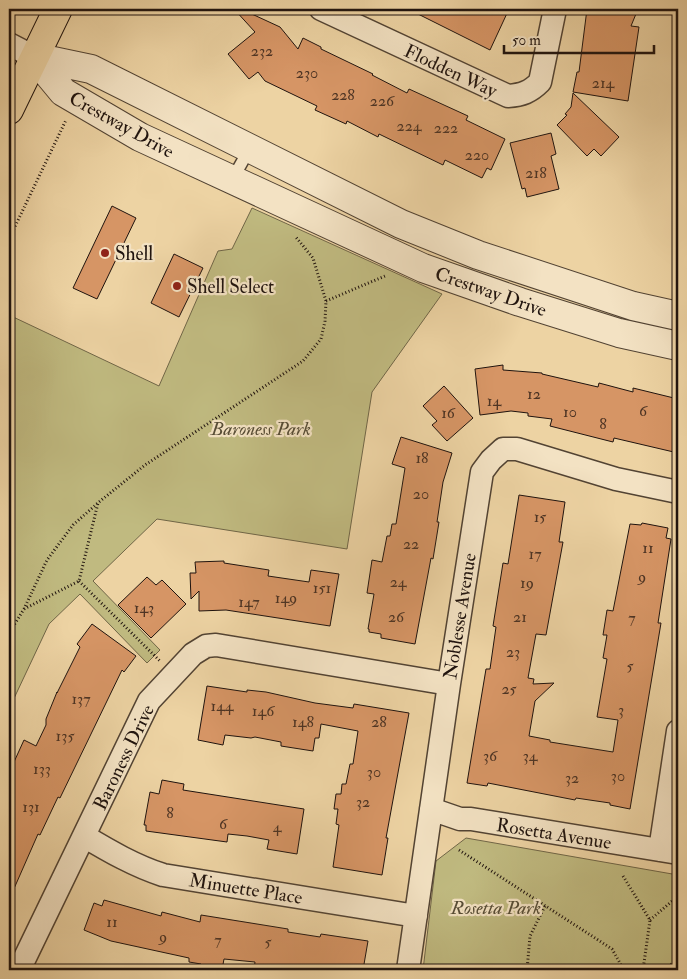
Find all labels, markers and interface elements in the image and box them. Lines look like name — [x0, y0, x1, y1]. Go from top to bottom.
scale bar — [504, 22, 654, 54]
text: 50 m — [512, 31, 541, 50]
street label: Flodden Way — [400, 39, 502, 103]
house number: 232 — [251, 41, 273, 61]
house number: 230 — [296, 63, 318, 83]
house number: 214 — [592, 73, 616, 93]
house number: 228 — [331, 85, 355, 105]
street label: Crestway Drive — [65, 86, 178, 164]
house number: 226 — [370, 91, 395, 111]
house number: 224 — [397, 116, 423, 136]
house number: 222 — [434, 118, 458, 138]
house number: 220 — [465, 145, 489, 165]
house number: 218 — [525, 163, 547, 183]
place label: Shell — [115, 242, 153, 266]
marker: Shell — [99, 247, 111, 259]
street label: Crestway Drive — [432, 262, 550, 322]
place label: Shell Select — [187, 275, 274, 299]
marker: Shell Select — [171, 280, 183, 292]
house number: 12 — [527, 384, 541, 404]
house number: 14 — [487, 391, 503, 411]
house number: 6 — [639, 401, 648, 421]
house number: 10 — [563, 402, 577, 422]
house number: 16 — [441, 403, 456, 423]
house number: 8 — [599, 414, 607, 434]
park label: Baroness Park — [210, 417, 311, 441]
house number: 18 — [415, 448, 429, 468]
house number: 20 — [413, 484, 429, 504]
house number: 15 — [534, 507, 546, 527]
house number: 22 — [403, 534, 419, 554]
house number: 11 — [642, 538, 654, 558]
house number: 17 — [528, 544, 542, 564]
street label: Noblesse Avenue — [438, 551, 482, 681]
house number: 9 — [637, 567, 646, 587]
house number: 24 — [390, 572, 408, 592]
house number: 19 — [520, 573, 534, 593]
house number: 151 — [313, 578, 331, 598]
house number: 149 — [275, 588, 297, 608]
house number: 147 — [238, 592, 260, 612]
house number: 143 — [134, 598, 154, 618]
house number: 26 — [388, 607, 405, 627]
house number: 21 — [513, 607, 527, 627]
house number: 7 — [628, 608, 636, 628]
house number: 23 — [506, 642, 520, 662]
house number: 5 — [626, 656, 634, 676]
house number: 25 — [501, 679, 517, 699]
house number: 137 — [71, 689, 91, 709]
house number: 144 — [211, 696, 235, 716]
house number: 3 — [618, 700, 624, 720]
street label: Baroness Drive — [88, 701, 160, 814]
house number: 146 — [252, 701, 275, 721]
house number: 148 — [292, 712, 314, 732]
house number: 28 — [371, 712, 387, 732]
house number: 135 — [56, 726, 74, 746]
house number: 36 — [483, 746, 498, 766]
house number: 34 — [523, 746, 539, 766]
house number: 133 — [33, 759, 51, 779]
house number: 30 — [367, 762, 381, 782]
house number: 30 — [611, 766, 625, 786]
house number: 32 — [565, 768, 579, 788]
house number: 32 — [356, 792, 370, 812]
house number: 131 — [22, 797, 40, 817]
house number: 8 — [166, 803, 174, 823]
street label: Rosetta Avenue — [495, 813, 613, 855]
house number: 6 — [219, 814, 228, 834]
house number: 4 — [273, 817, 283, 837]
street label: Minuette Place — [187, 868, 304, 910]
park label: Rosetta Park — [450, 896, 541, 920]
house number: 11 — [106, 912, 118, 932]
house number: 9 — [158, 927, 167, 947]
house number: 7 — [214, 930, 222, 950]
house number: 5 — [264, 932, 272, 952]

